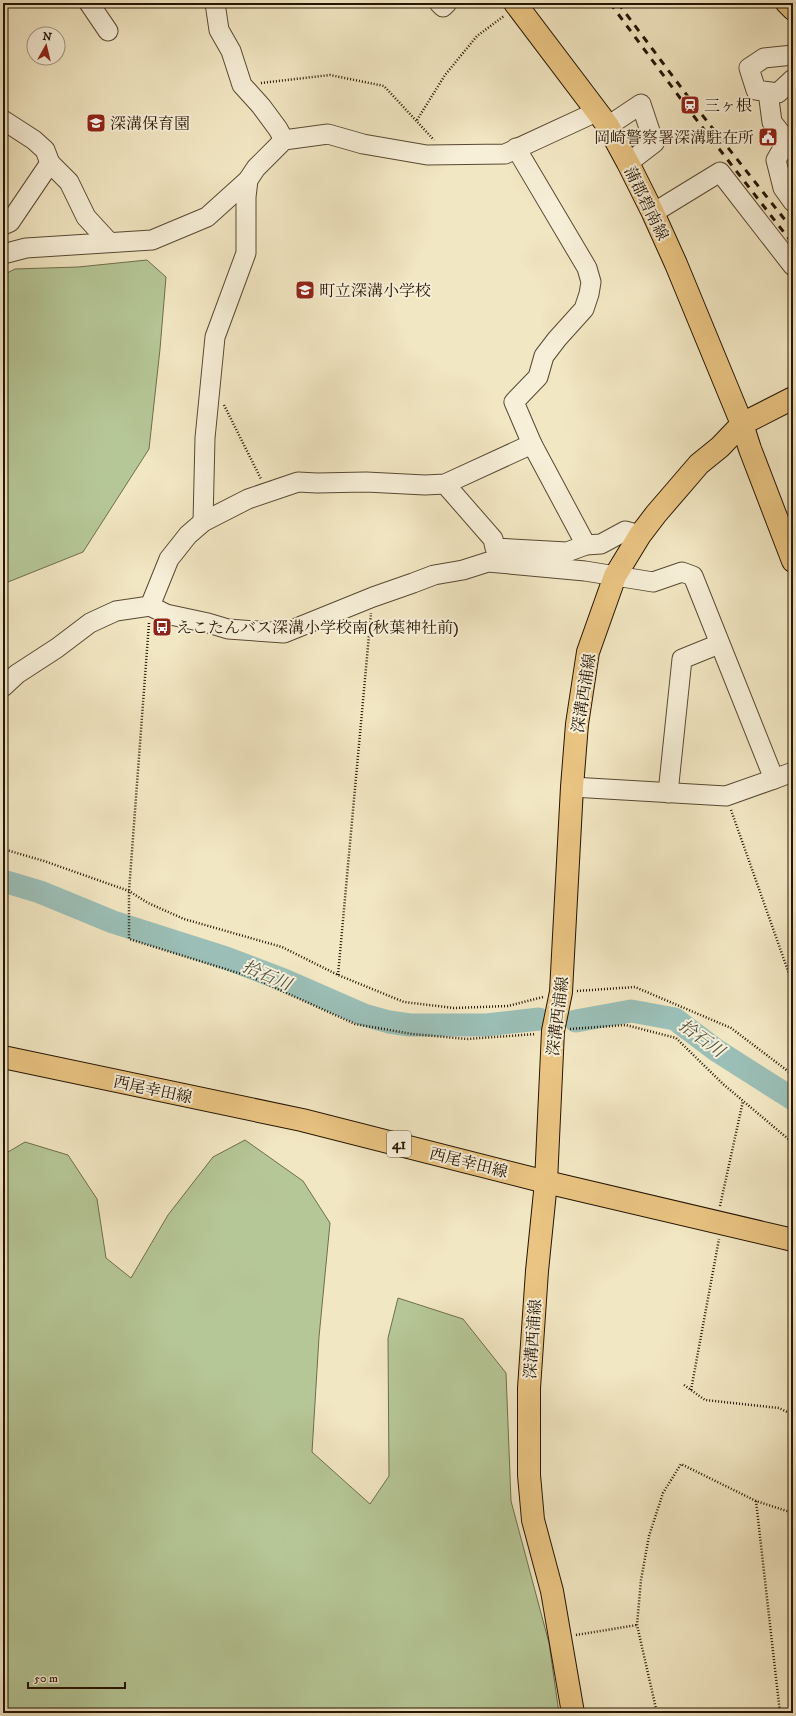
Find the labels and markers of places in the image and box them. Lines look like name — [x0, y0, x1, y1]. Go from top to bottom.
station icon: 三ヶ根 — [679, 94, 701, 116]
place label: 三ヶ根 — [704, 96, 752, 116]
school or university icon: 深溝保育園 — [85, 112, 107, 134]
place label: 深溝保育園 — [110, 114, 190, 134]
public building icon: 岡崎警察署深溝駐在所 — [757, 126, 779, 148]
place label: 岡崎警察署深溝駐在所 — [594, 128, 754, 148]
school or university icon: 町立深溝小学校 — [294, 279, 316, 301]
place label: 町立深溝小学校 — [319, 281, 431, 301]
bus stop icon: えこたんバス深溝小学校南(秋葉神社前) — [151, 616, 173, 638]
place label: えこたんバス深溝小学校南(秋葉神社前) — [176, 618, 459, 638]

